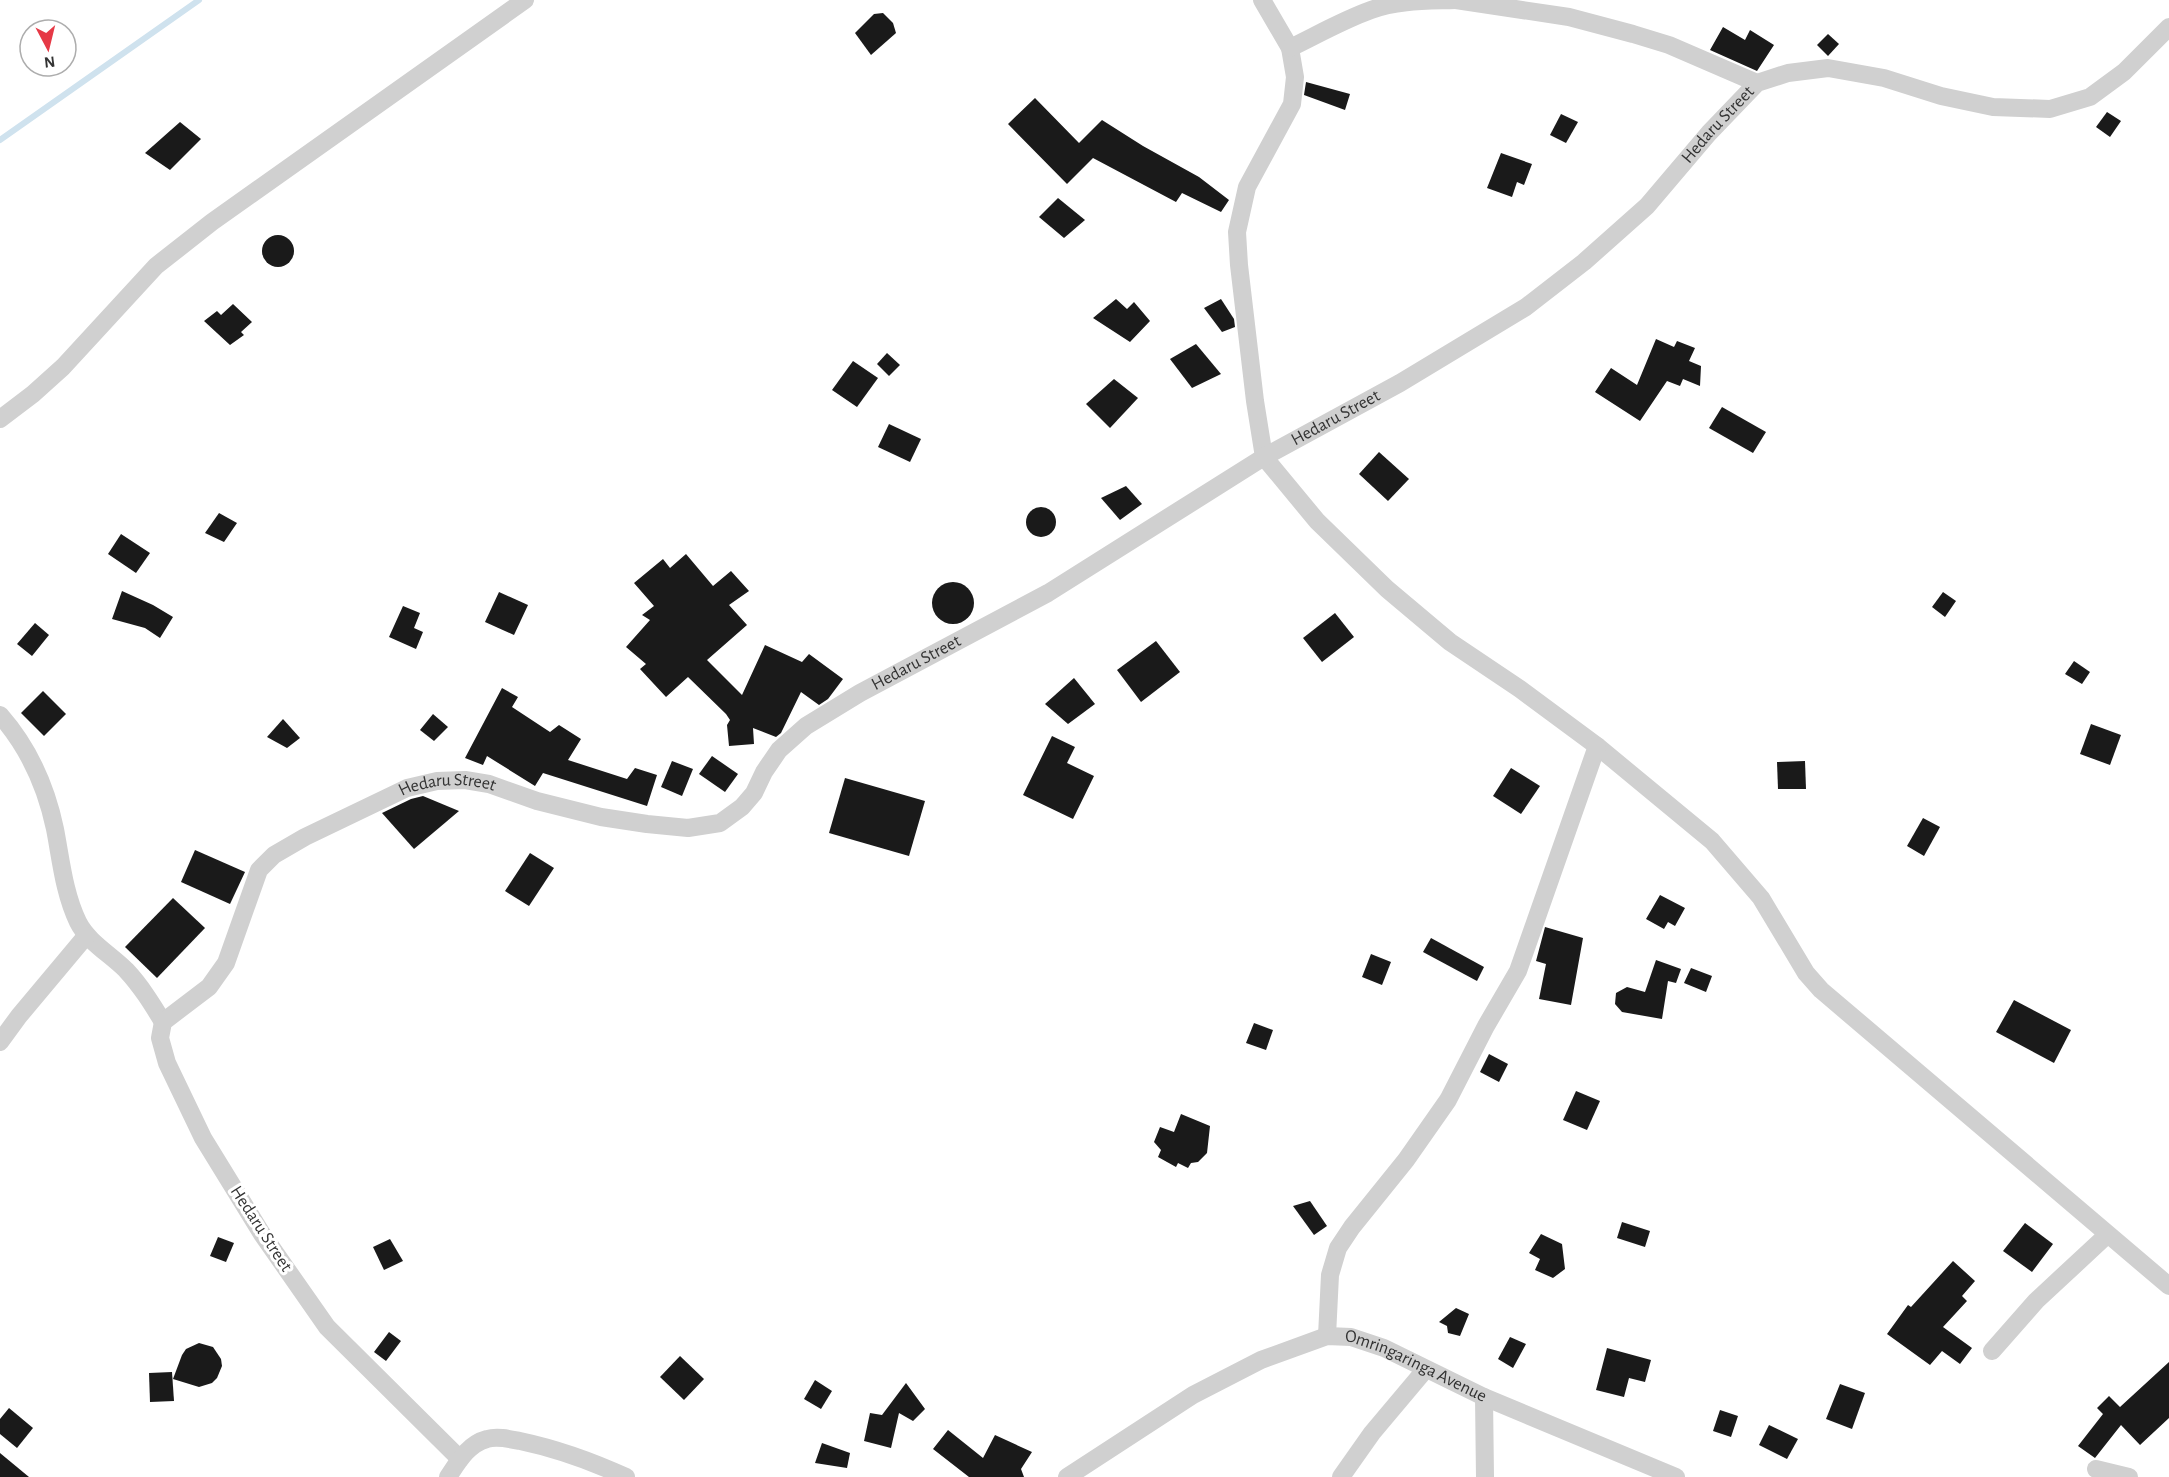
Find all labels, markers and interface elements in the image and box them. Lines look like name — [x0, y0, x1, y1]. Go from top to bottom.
north arrow — [18, 18, 78, 78]
text: N — [43, 53, 56, 71]
street label: Hedaru Street — [1678, 82, 1758, 167]
street label: Hedaru Street — [1288, 386, 1383, 449]
street label: Hedaru Street — [869, 632, 964, 694]
street label: Hedaru Street — [396, 771, 499, 800]
street label: Hedaru Street — [227, 1183, 295, 1275]
street label: Omringaringa Avenue — [1345, 1328, 1489, 1406]

